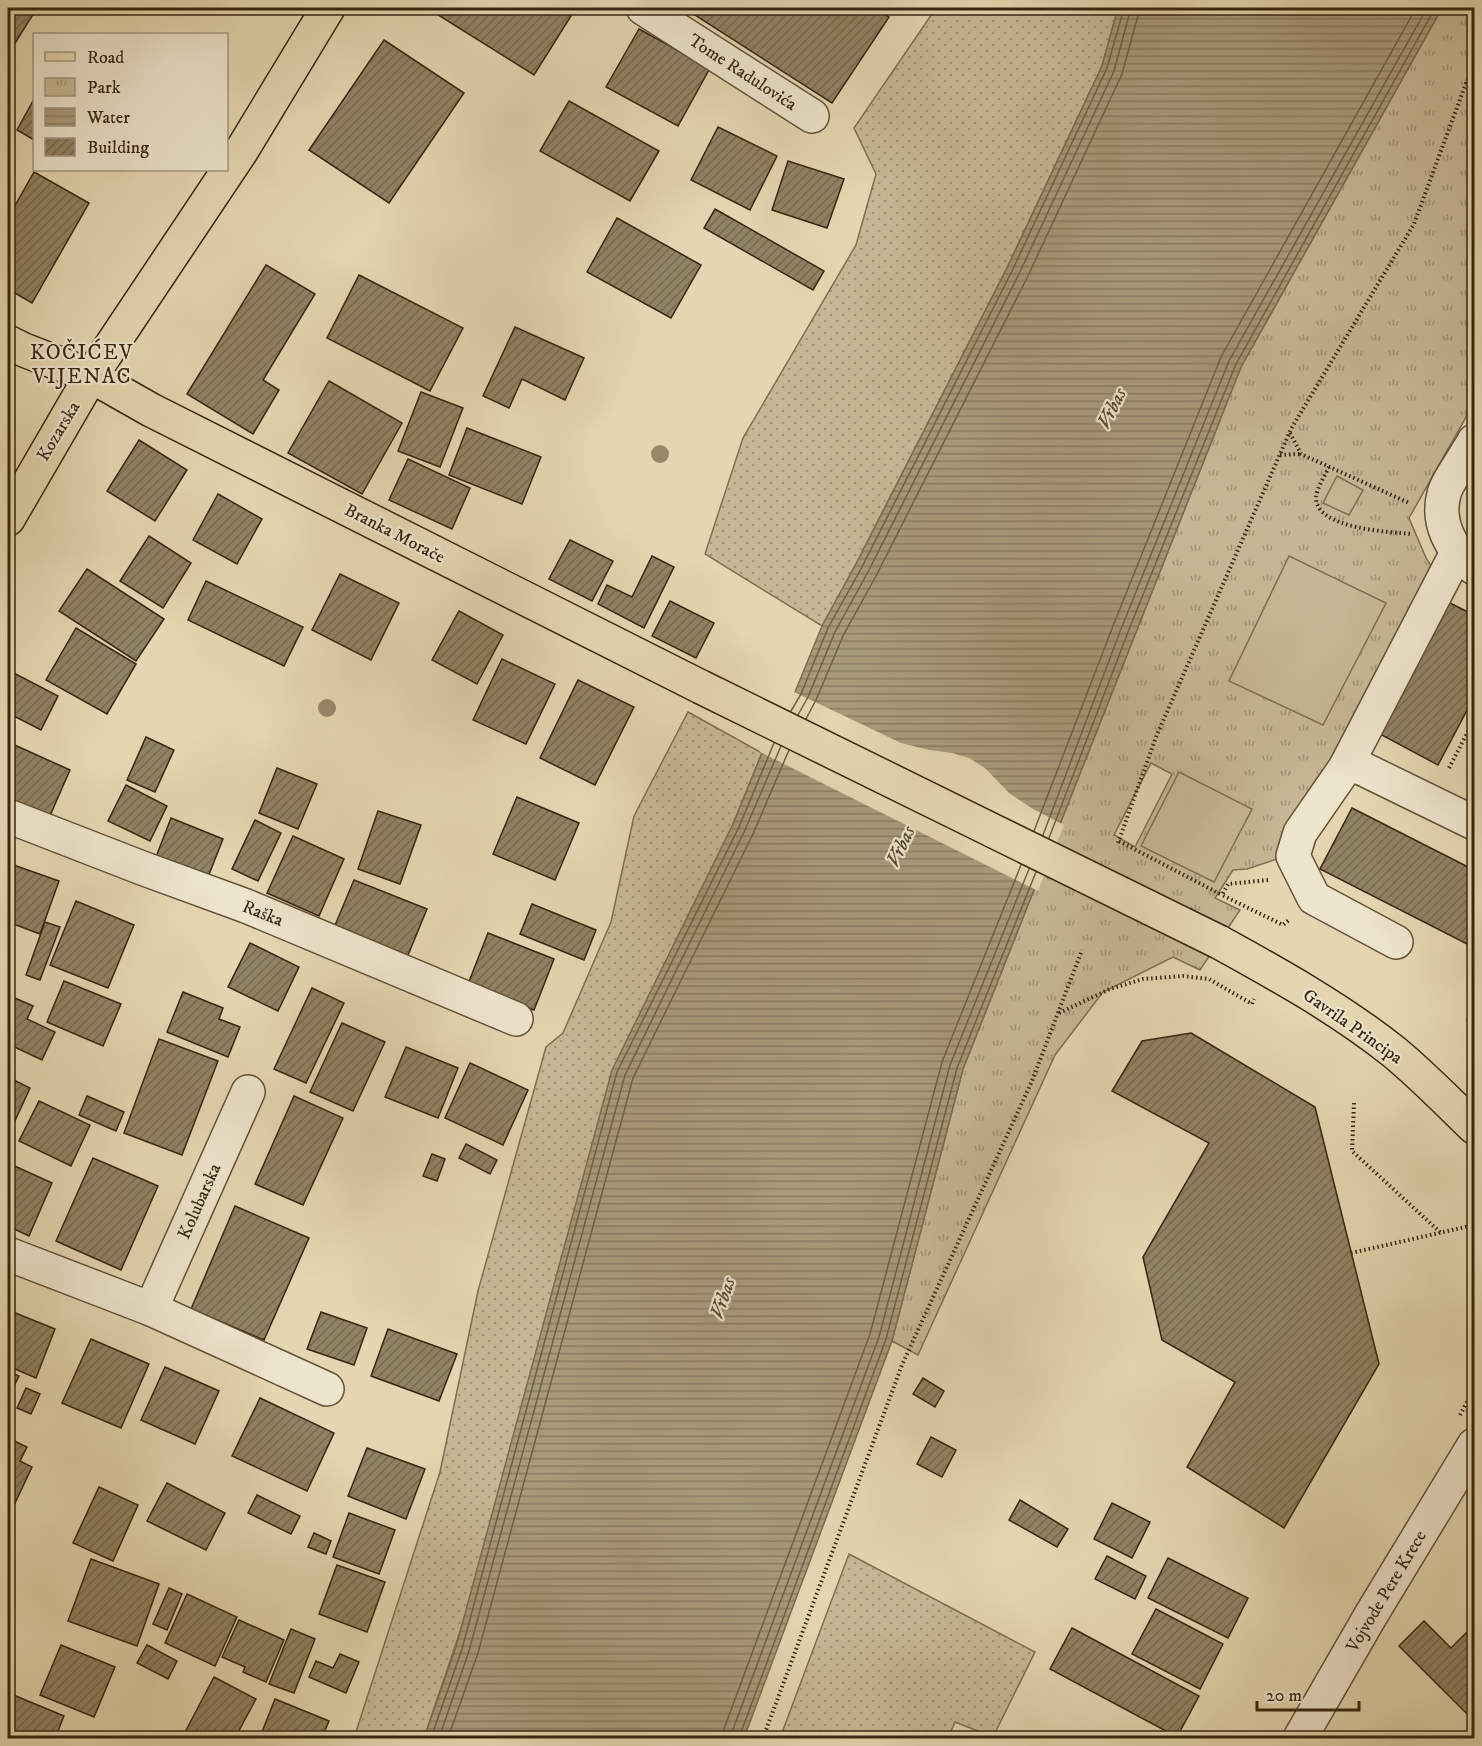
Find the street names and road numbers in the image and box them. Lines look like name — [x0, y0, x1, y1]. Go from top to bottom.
street label: Tome Radulovića — [684, 30, 801, 116]
street label: Kozarska — [32, 397, 85, 465]
street label: Branka Morače — [341, 499, 449, 569]
street label: Raška — [239, 896, 287, 932]
street label: Gavrila Principa — [1298, 984, 1407, 1069]
street label: Kolubarska — [173, 1160, 226, 1243]
street label: Vojvode Pere Krece — [1341, 1527, 1432, 1657]

